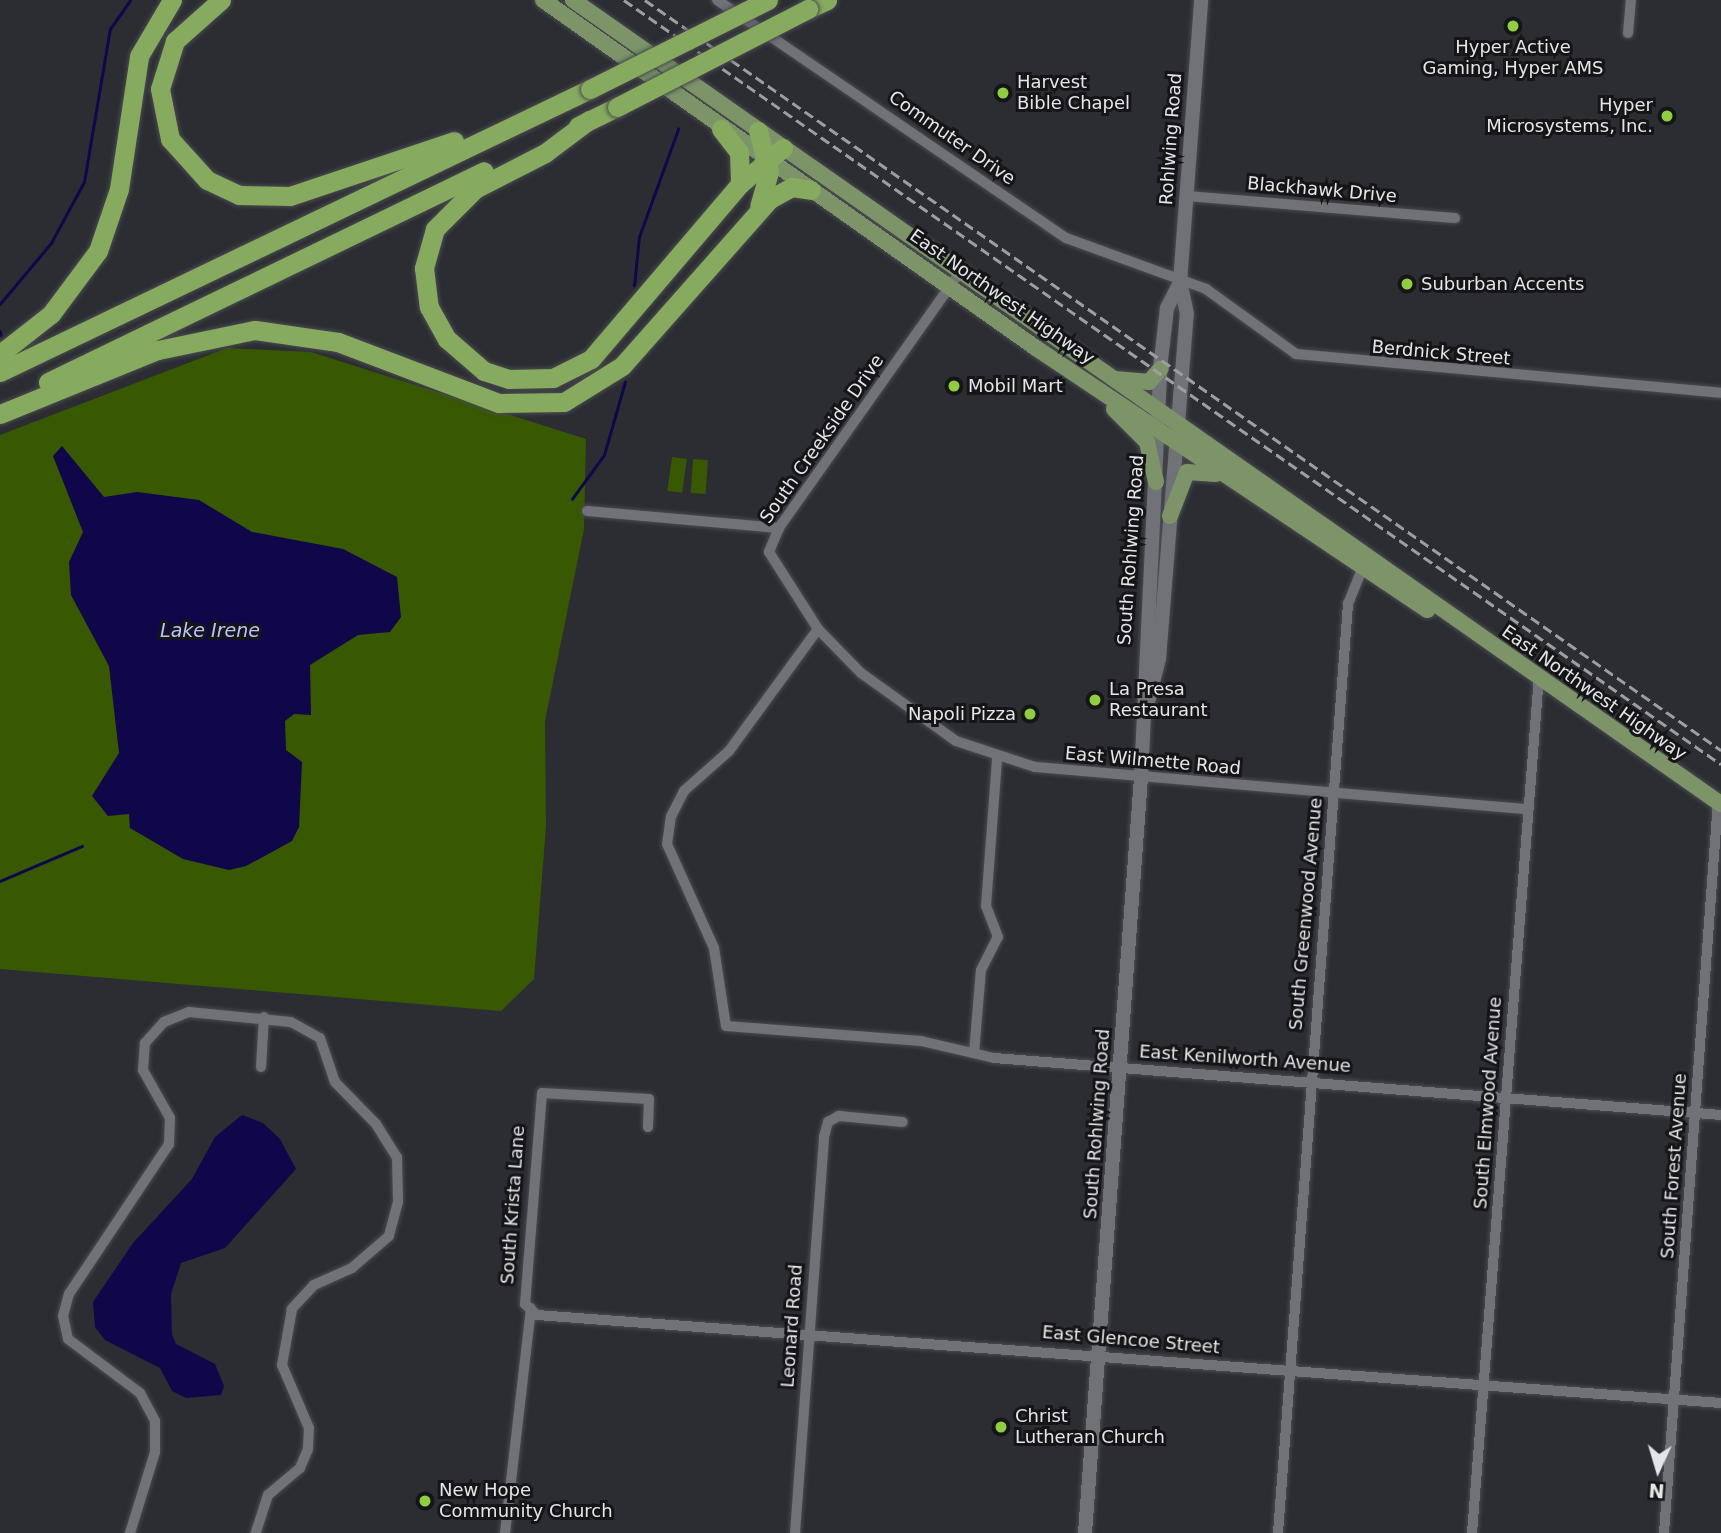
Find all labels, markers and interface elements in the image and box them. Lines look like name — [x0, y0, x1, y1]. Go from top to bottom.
marker: Hyper Active Gaming, Hyper AMS — [1505, 18, 1521, 34]
place label: Hyper Active Gaming, Hyper AMS — [1423, 37, 1603, 80]
place label: Harvest Bible Chapel — [1017, 72, 1130, 114]
street label: Rohlwing Road — [1156, 72, 1186, 206]
marker: Harvest Bible Chapel — [995, 85, 1011, 101]
street label: Commuter Drive — [885, 86, 1019, 190]
place label: Hyper Microsystems, Inc. — [1486, 95, 1653, 138]
marker: Hyper Microsystems, Inc. — [1659, 108, 1675, 124]
street label: Blackhawk Drive — [1246, 173, 1398, 207]
street label: East Northwest Highway — [905, 225, 1099, 369]
place label: Suburban Accents — [1421, 273, 1584, 295]
marker: Suburban Accents — [1399, 276, 1415, 292]
street label: Berdnick Street — [1371, 336, 1511, 370]
street label: South Creekside Drive — [756, 351, 888, 527]
place label: Mobil Mart — [968, 375, 1063, 397]
marker: Mobil Mart — [946, 378, 962, 394]
street label: South Rohlwing Road — [1114, 454, 1148, 646]
water label: Lake Irene — [160, 620, 260, 642]
street label: East Northwest Highway — [1497, 621, 1691, 765]
place label: La Presa Restaurant — [1109, 679, 1208, 722]
marker: La Presa Restaurant — [1087, 692, 1103, 708]
place label: Napoli Pizza — [908, 703, 1016, 725]
marker: Napoli Pizza — [1022, 706, 1038, 722]
street label: East Wilmette Road — [1064, 743, 1242, 779]
street label: South Greenwood Avenue — [1285, 797, 1327, 1031]
street label: South Elmwood Avenue — [1470, 996, 1506, 1210]
street label: South Rohlwing Road — [1080, 1028, 1114, 1220]
street label: East Kenilworth Avenue — [1138, 1041, 1352, 1077]
street label: South Forest Avenue — [1657, 1073, 1691, 1259]
street label: South Krista Lane — [497, 1125, 529, 1285]
street label: Leonard Road — [777, 1264, 807, 1388]
street label: East Glencoe Street — [1041, 1321, 1221, 1359]
place label: Christ Lutheran Church — [1015, 1406, 1165, 1448]
marker: Christ Lutheran Church — [993, 1419, 1009, 1435]
north arrow — [1623, 1435, 1693, 1505]
text: N — [1648, 1479, 1665, 1502]
place label: New Hope Community Church — [439, 1480, 613, 1522]
marker: New Hope Community Church — [417, 1493, 433, 1509]

